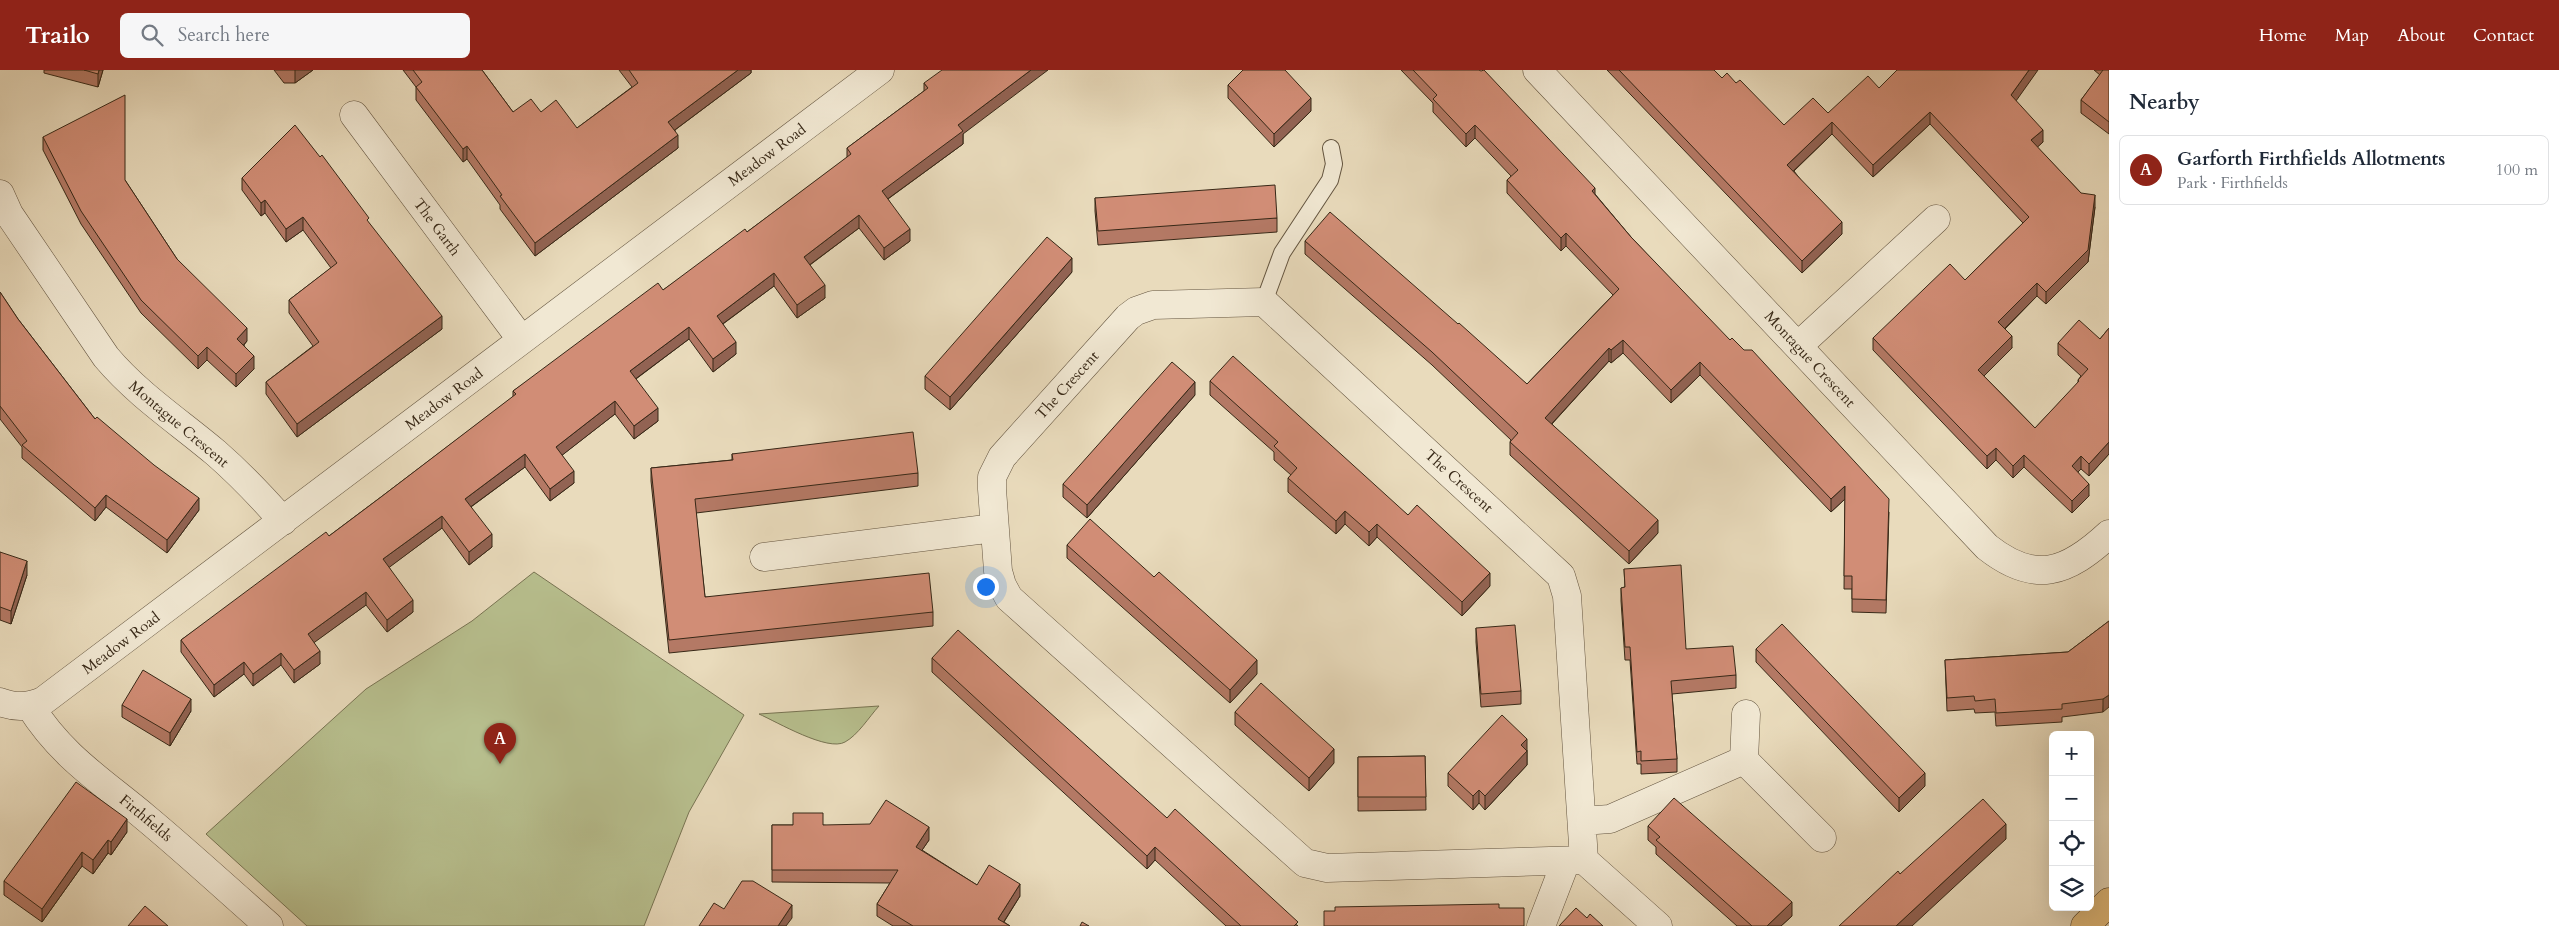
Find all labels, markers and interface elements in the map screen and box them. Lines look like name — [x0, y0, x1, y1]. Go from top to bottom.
search box — [120, 13, 470, 58]
text: Trailo — [25, 19, 90, 52]
icon: search — [138, 21, 166, 49]
text: Search here — [178, 22, 270, 48]
text: Home — [2259, 23, 2307, 48]
text: Map — [2335, 23, 2369, 48]
text: About — [2397, 23, 2445, 48]
text: Contact — [2473, 23, 2534, 48]
text: Nearby — [2129, 88, 2200, 117]
street label: Meadow Road — [724, 119, 810, 191]
text: Garforth Firthfields Allotments — [2177, 146, 2445, 172]
text: A — [2140, 159, 2152, 181]
text: 100 m — [2496, 159, 2538, 181]
text: Park · Firthfields — [2177, 172, 2288, 194]
street label: The Garth — [409, 194, 466, 260]
street label: Montague Crescent — [1760, 306, 1860, 412]
street label: The Crescent — [1031, 346, 1103, 424]
street label: Meadow Road — [401, 363, 487, 435]
street label: Montague Crescent — [125, 376, 234, 472]
street label: The Crescent — [1420, 445, 1498, 517]
your location — [973, 574, 999, 600]
street label: Meadow Road — [78, 607, 164, 679]
pin: A — [484, 723, 516, 764]
map controls — [2049, 731, 2094, 911]
button: + — [2049, 731, 2094, 776]
button: − — [2049, 776, 2094, 821]
street label: Firthfields — [115, 790, 177, 846]
button: locate — [2049, 821, 2094, 866]
button: layers — [2049, 866, 2094, 911]

